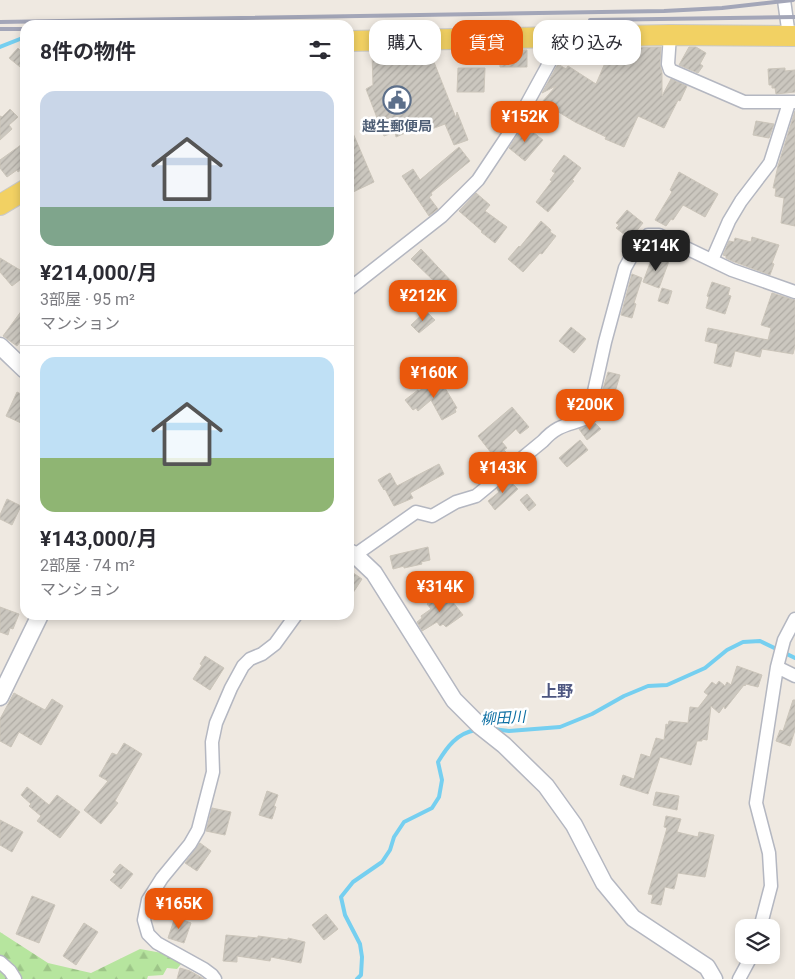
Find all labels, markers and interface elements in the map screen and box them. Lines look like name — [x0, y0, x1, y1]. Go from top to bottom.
chip: 購入 — [369, 20, 441, 65]
chip: 賃貸 — [451, 20, 523, 65]
chip: 絞り込み — [533, 20, 641, 65]
icon: filters — [306, 36, 334, 64]
text: 8件の物件 — [40, 40, 136, 64]
public building icon: 越生郵便局 — [382, 85, 412, 115]
pin: ¥152K — [490, 100, 560, 143]
text: ¥152K — [502, 107, 548, 126]
place label: 越生郵便局 — [362, 118, 432, 134]
icon: home — [142, 124, 232, 214]
pin: ¥214K — [621, 230, 691, 272]
text: ¥214K — [633, 236, 679, 255]
text: ¥214,000/月 — [40, 261, 158, 285]
pin: ¥212K — [388, 280, 458, 322]
text: ¥212K — [400, 286, 446, 305]
text: 3部屋 · 95 m² — [40, 290, 135, 309]
text: マンション — [40, 314, 120, 333]
pin: ¥160K — [399, 356, 469, 399]
text: ¥160K — [411, 363, 457, 382]
pin: ¥200K — [555, 388, 625, 431]
icon: home — [142, 389, 232, 479]
text: ¥200K — [567, 395, 613, 414]
pin: ¥143K — [468, 452, 538, 494]
text: ¥143K — [480, 458, 526, 477]
text: ¥143,000/月 — [40, 527, 158, 551]
text: 2部屋 · 74 m² — [40, 556, 135, 575]
pin: ¥314K — [405, 570, 475, 613]
text: ¥314K — [417, 577, 463, 596]
text: マンション — [40, 580, 120, 599]
district label: 上野 — [541, 682, 573, 701]
water label: 柳田川 — [480, 708, 528, 728]
pin: ¥165K — [144, 888, 214, 930]
text: ¥165K — [156, 894, 202, 913]
map controls — [735, 919, 780, 964]
button: layers — [735, 919, 780, 964]

